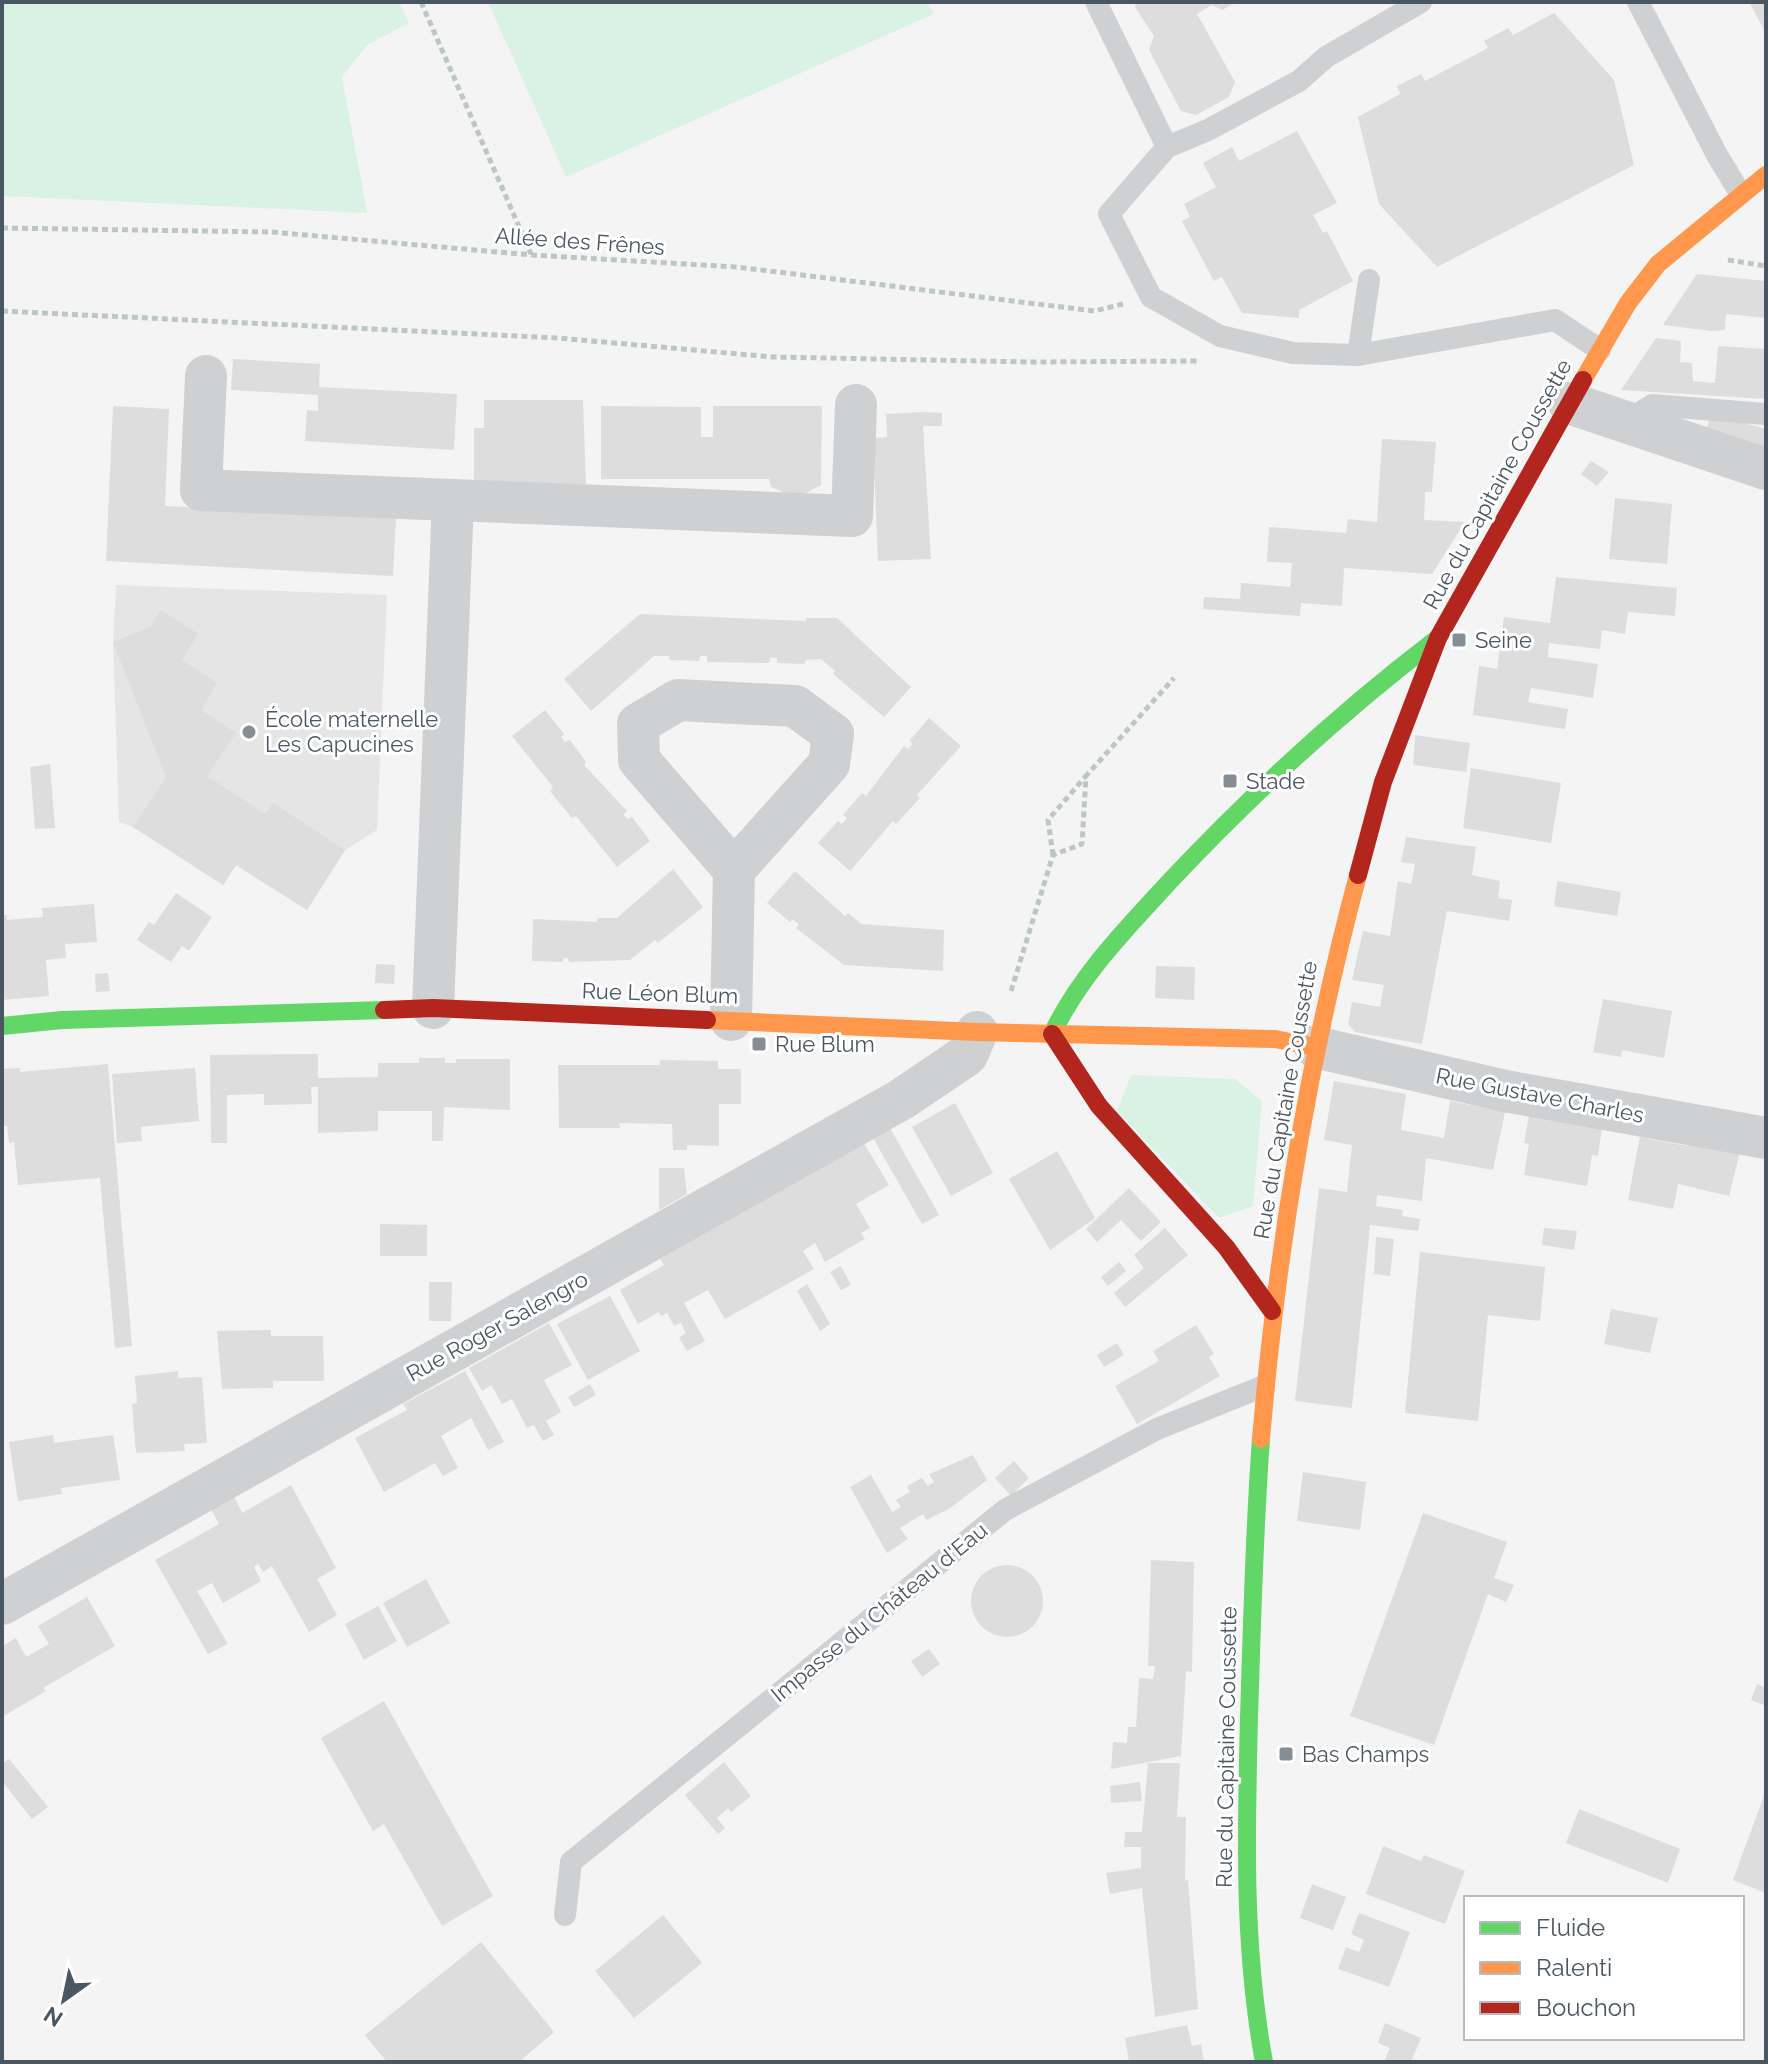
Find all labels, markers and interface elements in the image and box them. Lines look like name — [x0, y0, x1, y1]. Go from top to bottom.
street label: Allée des Frênes — [494, 222, 666, 260]
street label: Rue du Capitaine Coussette — [1417, 354, 1577, 614]
place label: Seine — [1475, 627, 1532, 653]
marker: Seine — [1450, 631, 1468, 649]
place label: École maternelle Les Capucines — [265, 706, 438, 757]
marker: École maternelle Les Capucines — [240, 723, 258, 741]
place label: Stade — [1246, 768, 1305, 794]
marker: Stade — [1221, 772, 1239, 790]
street label: Rue du Capitaine Coussette — [1248, 959, 1322, 1241]
street label: Rue Léon Blum — [581, 977, 739, 1009]
place label: Rue Blum — [775, 1031, 875, 1057]
marker: Rue Blum — [750, 1035, 768, 1053]
street label: Rue Gustave Charles — [1434, 1062, 1646, 1128]
street label: Rue Roger Salengro — [402, 1265, 592, 1387]
street label: Impasse du Château d'Eau — [766, 1517, 992, 1707]
street label: Rue du Capitaine Coussette — [1211, 1606, 1241, 1888]
place label: Bas Champs — [1302, 1741, 1429, 1767]
marker: Bas Champs — [1277, 1745, 1295, 1763]
legend — [1464, 1896, 1744, 2040]
text: Fluide — [1536, 1913, 1605, 1942]
text: Ralenti — [1536, 1953, 1612, 1982]
north arrow — [24, 1960, 104, 2040]
text: Bouchon — [1536, 1993, 1636, 2022]
text: N — [39, 2001, 67, 2032]

